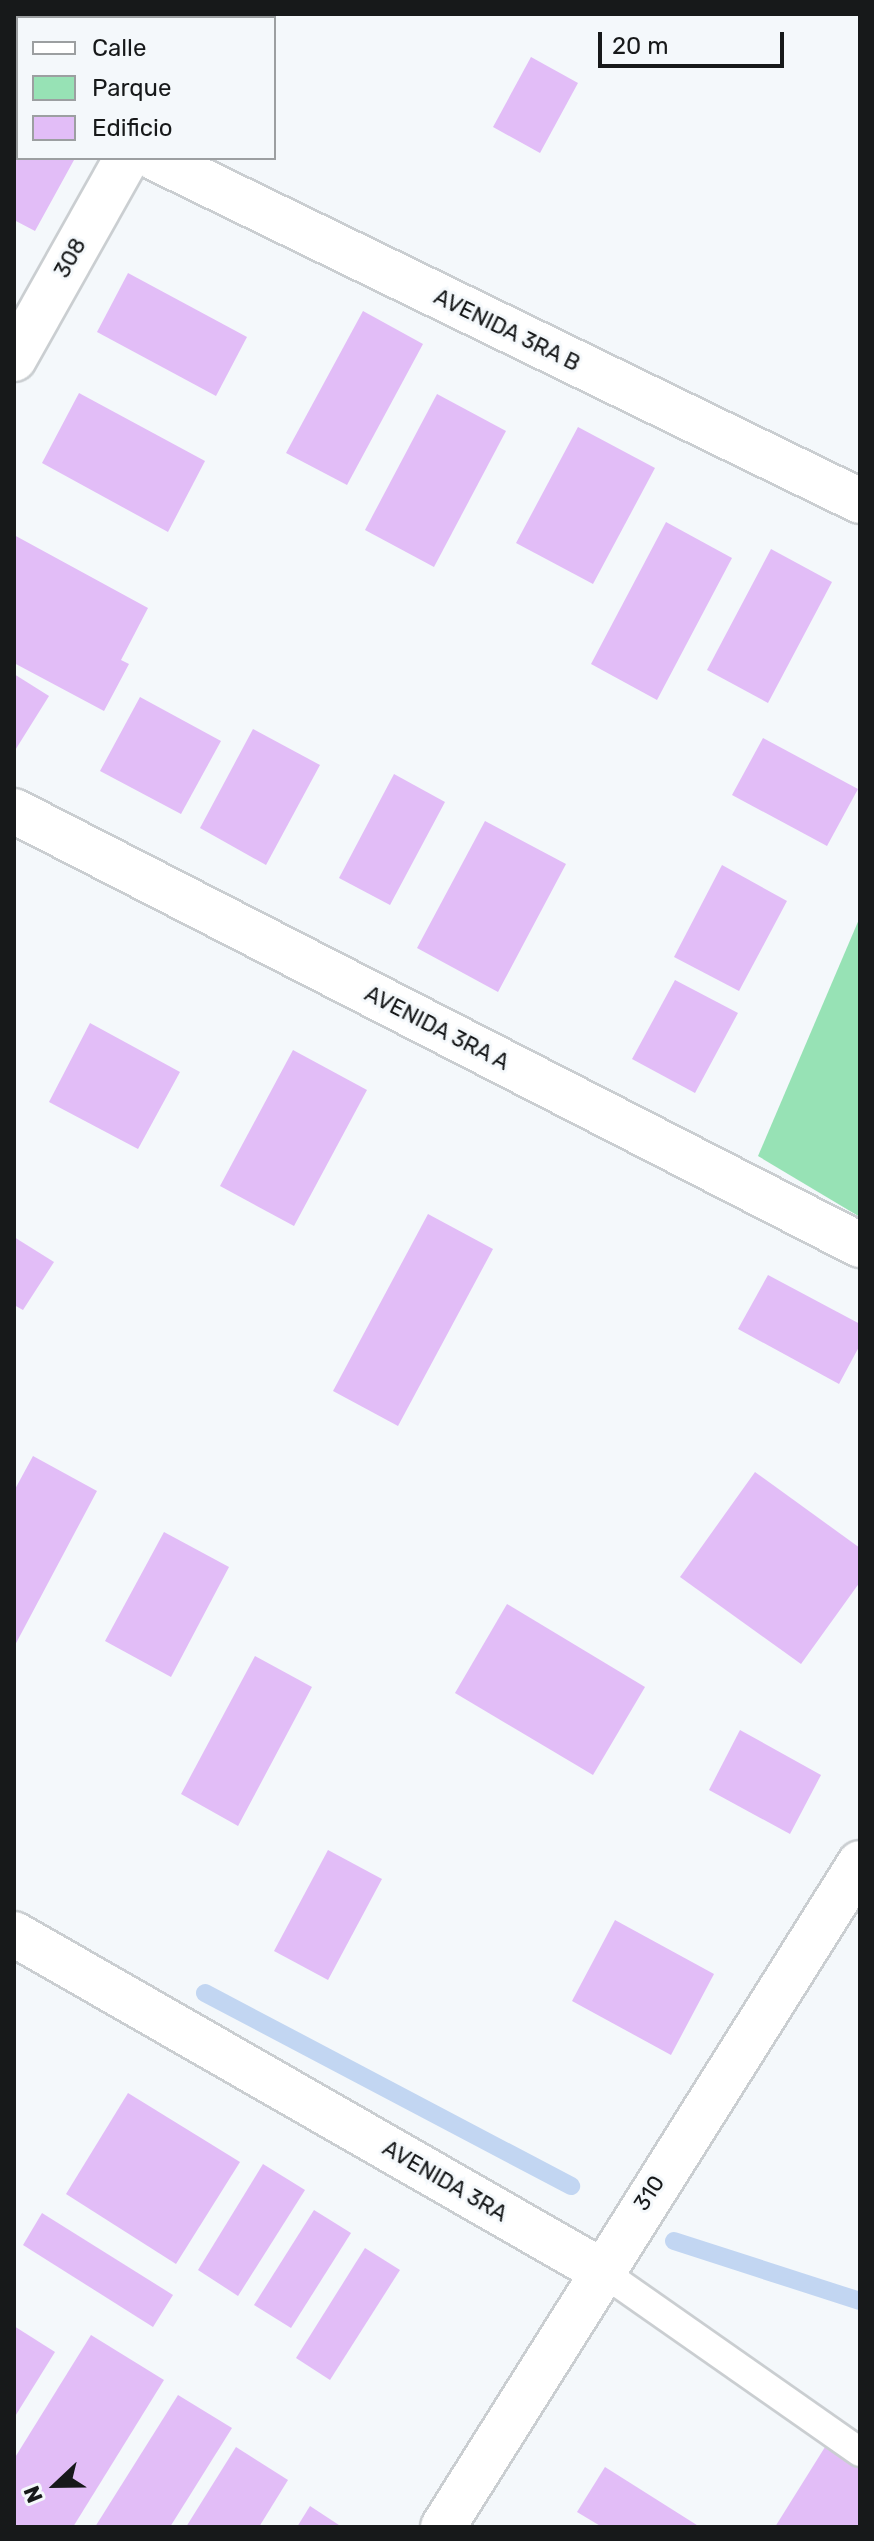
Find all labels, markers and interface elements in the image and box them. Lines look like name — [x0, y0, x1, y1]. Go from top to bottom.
legend — [16, 16, 276, 160]
scale bar — [602, 16, 788, 66]
text: 20 m — [612, 32, 669, 60]
text: Calle — [92, 34, 146, 62]
text: Parque — [92, 74, 171, 102]
text: Edificio — [92, 114, 173, 142]
street label: 308 — [48, 234, 92, 282]
street label: AVENIDA 3RA B — [429, 283, 585, 377]
street label: AVENIDA 3RA A — [360, 980, 514, 1076]
street label: AVENIDA 3RA — [378, 2135, 512, 2227]
street label: 310 — [628, 2171, 670, 2215]
north arrow — [16, 2445, 96, 2525]
text: N — [18, 2482, 49, 2507]

